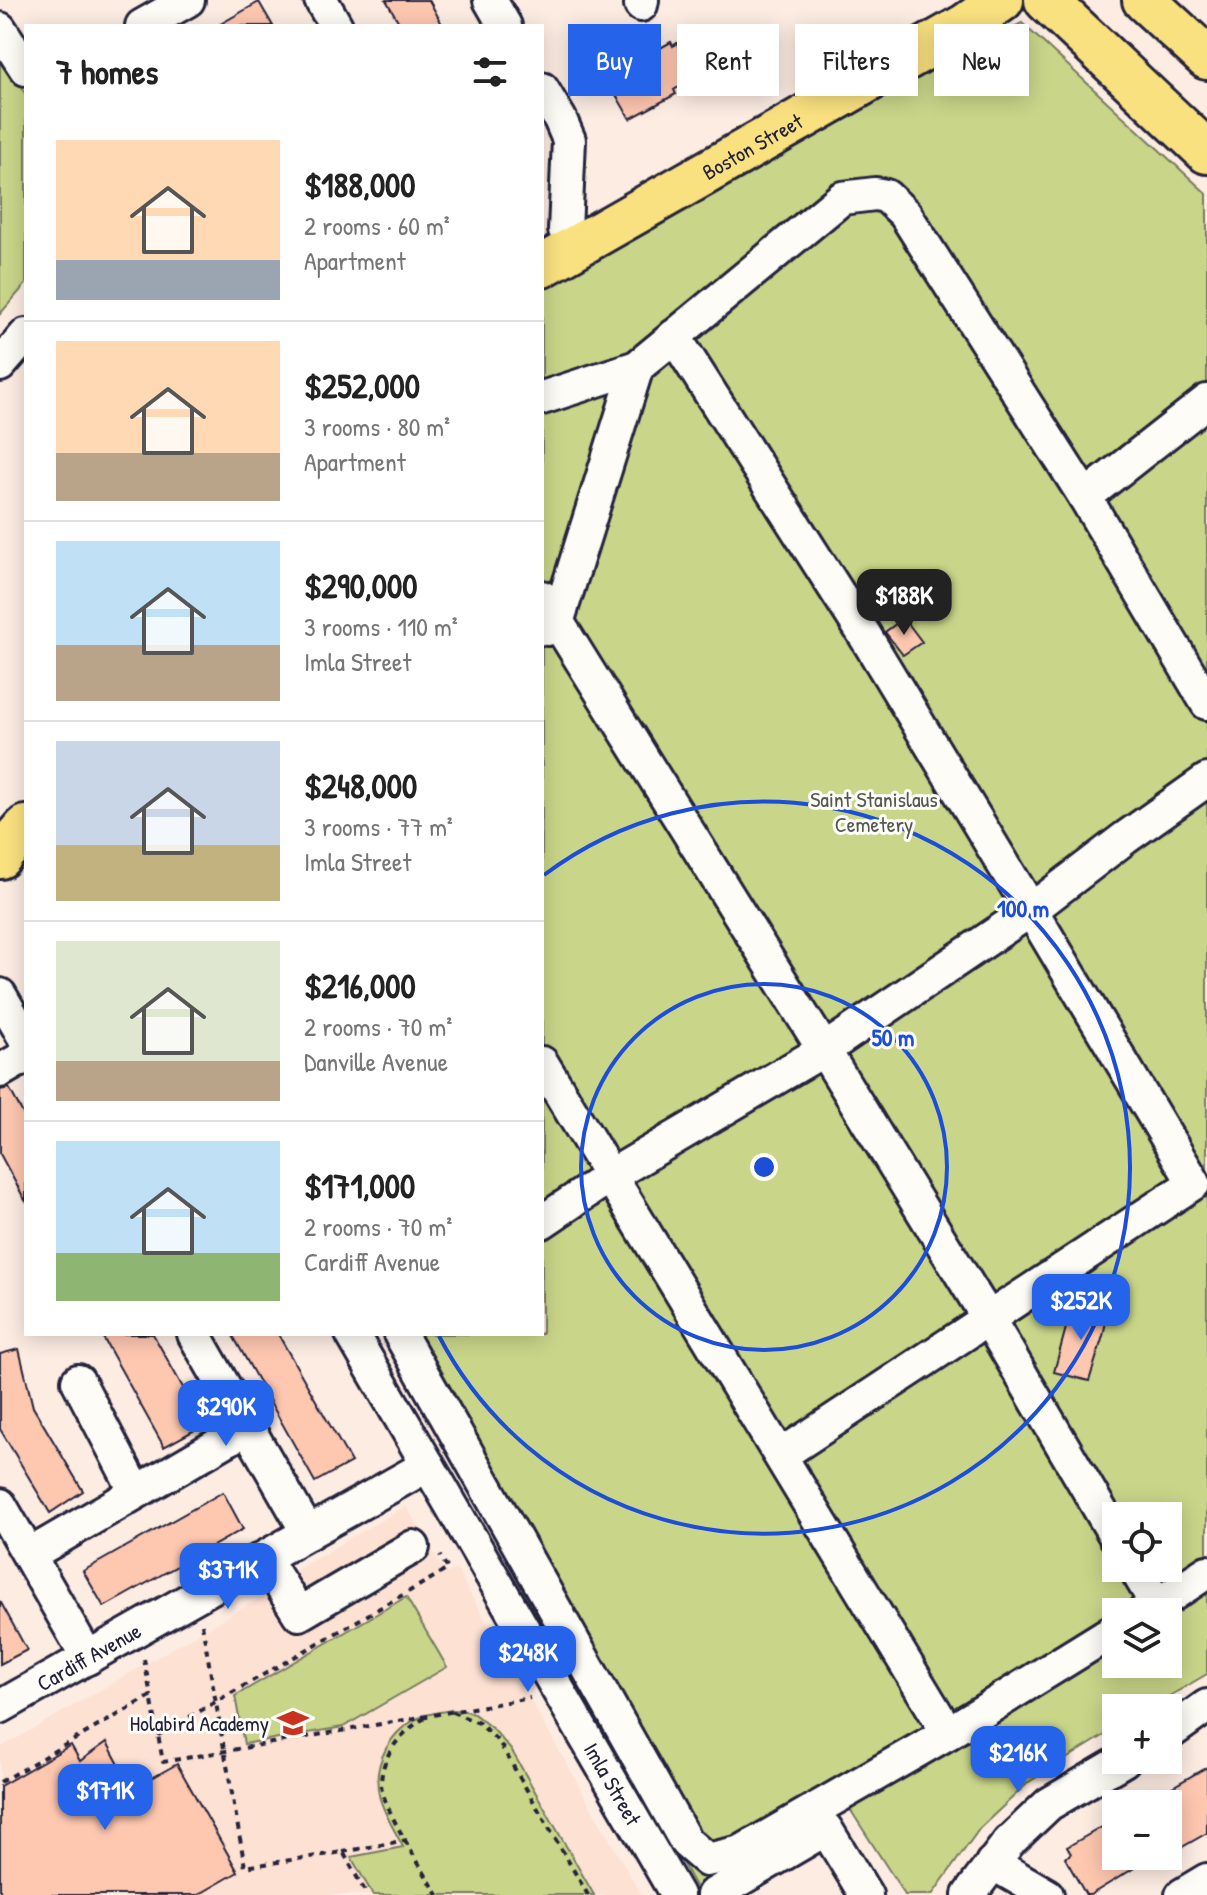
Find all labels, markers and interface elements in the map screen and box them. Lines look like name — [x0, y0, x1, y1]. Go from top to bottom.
chip: Buy — [568, 24, 661, 96]
chip: Rent — [677, 24, 779, 96]
chip: Filters — [795, 24, 918, 96]
chip: New — [934, 24, 1029, 96]
text: 7 homes — [56, 49, 158, 95]
icon: filters — [468, 50, 512, 94]
street label: Boston Street — [697, 106, 809, 187]
text: $188,000 — [304, 162, 416, 208]
icon: home — [120, 172, 216, 268]
text: 2 rooms · 60 m² — [304, 208, 450, 243]
text: Apartment — [304, 243, 406, 278]
text: $252,000 — [304, 363, 420, 409]
icon: home — [120, 373, 216, 469]
text: 3 rooms · 80 m² — [304, 409, 450, 444]
text: Apartment — [304, 444, 406, 479]
text: $290,000 — [304, 563, 417, 609]
pin: $188K — [848, 569, 960, 637]
icon: home — [120, 573, 216, 669]
text: $188K — [875, 577, 933, 612]
text: 3 rooms · 110 m² — [304, 609, 458, 644]
text: Imla Street — [304, 644, 411, 679]
text: $248,000 — [304, 763, 417, 809]
icon: home — [120, 773, 216, 869]
park label: Saint Stanislaus Cemetery — [810, 784, 938, 839]
text: 3 rooms · 77 m² — [304, 809, 453, 844]
text: Imla Street — [304, 844, 411, 879]
text: 100 m — [997, 892, 1049, 924]
text: $216,000 — [304, 963, 416, 1009]
icon: home — [120, 973, 216, 1069]
text: 2 rooms · 70 m² — [304, 1009, 452, 1044]
text: 50 m — [872, 1021, 914, 1053]
text: Danville Avenue — [304, 1044, 448, 1079]
centre of rings — [750, 1153, 778, 1181]
text: $171,000 — [304, 1163, 415, 1209]
icon: home — [120, 1173, 216, 1269]
text: 2 rooms · 70 m² — [304, 1209, 452, 1244]
text: Cardiff Avenue — [304, 1244, 440, 1279]
pin: $252K — [1025, 1274, 1137, 1342]
text: $252K — [1050, 1282, 1112, 1317]
pin: $290K — [170, 1380, 282, 1448]
text: $290K — [196, 1388, 256, 1423]
map controls — [1102, 1502, 1182, 1870]
button: locate — [1102, 1502, 1182, 1582]
pin: $371K — [172, 1543, 284, 1611]
text: $371K — [198, 1551, 258, 1586]
button: layers — [1102, 1598, 1182, 1678]
street label: Cardiff Avenue — [31, 1615, 147, 1698]
pin: $248K — [472, 1626, 584, 1694]
text: $248K — [498, 1634, 558, 1669]
button: + — [1102, 1694, 1182, 1774]
school or university icon: Holabird Academy — [276, 1706, 310, 1740]
place label: Holabird Academy — [130, 1708, 269, 1738]
pin: $216K — [962, 1726, 1074, 1794]
text: $216K — [989, 1734, 1047, 1769]
street label: Imla Street — [577, 1737, 649, 1831]
pin: $171K — [49, 1764, 161, 1832]
text: $171K — [76, 1772, 134, 1807]
button: − — [1102, 1790, 1182, 1870]

